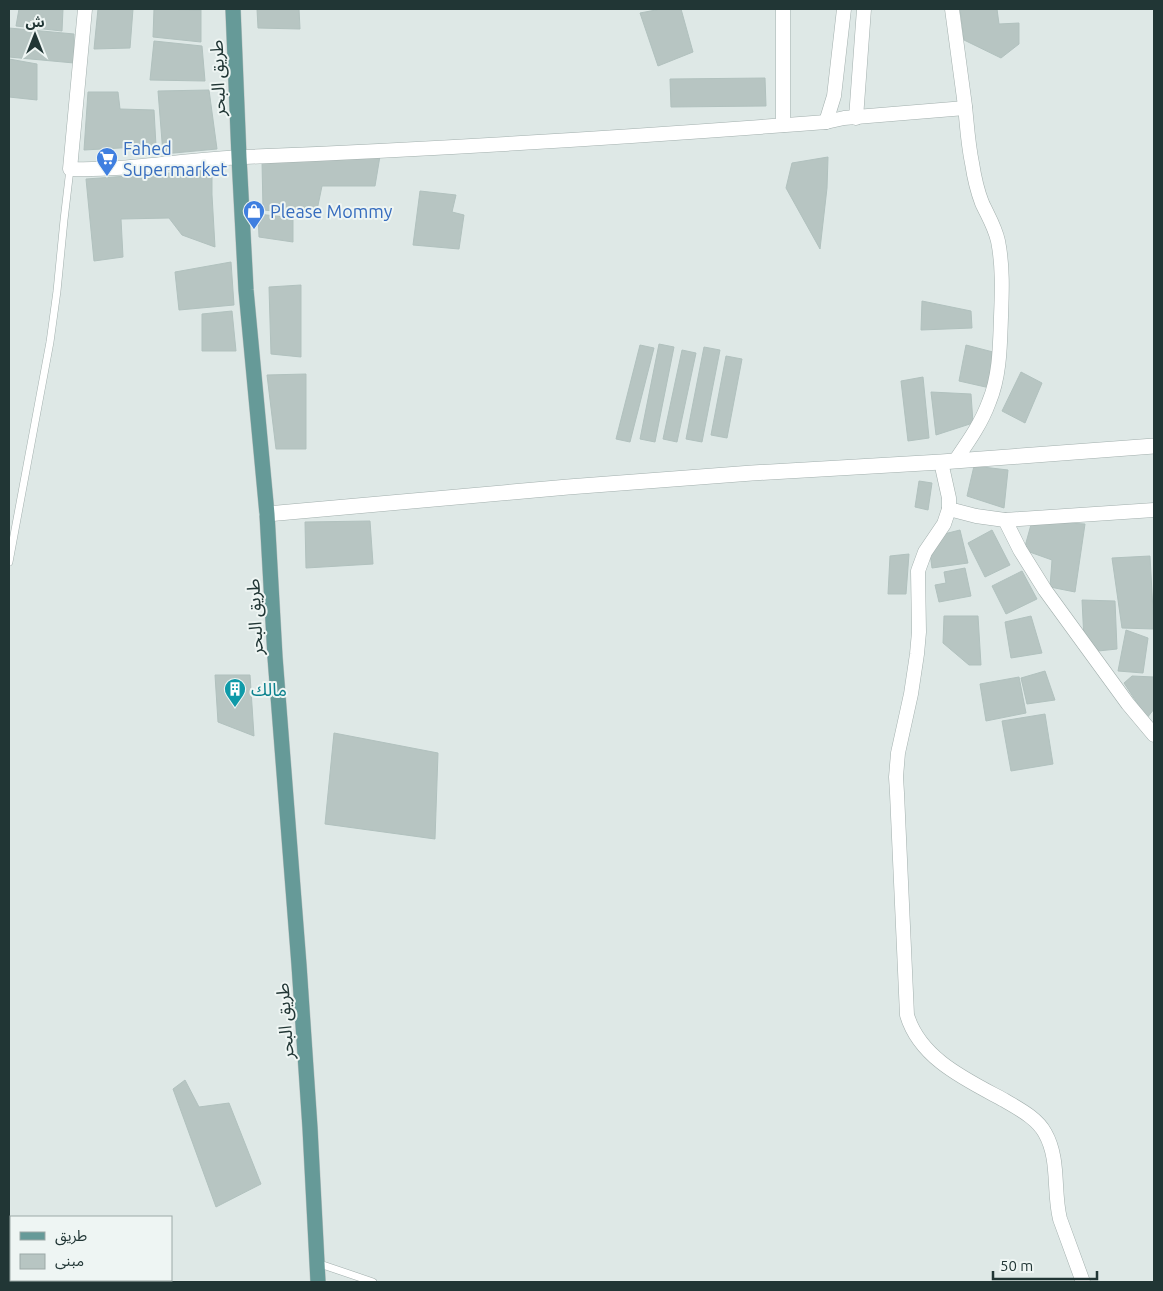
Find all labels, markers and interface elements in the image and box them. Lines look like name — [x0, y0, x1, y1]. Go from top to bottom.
north arrow — [10, 10, 60, 60]
text: ش — [25, 14, 45, 30]
street label: طريق البحر — [206, 39, 230, 118]
place label: Fahed Supermarket — [123, 138, 227, 179]
supermarket icon: Fahed Supermarket — [95, 146, 119, 177]
shop icon: Please Mommy — [242, 199, 266, 230]
place label: Please Mommy — [270, 201, 393, 221]
street label: طريق البحر — [242, 578, 268, 657]
building icon: مالك — [223, 677, 247, 708]
place label: مالك — [251, 679, 287, 699]
street label: طريق البحر — [271, 982, 299, 1061]
legend — [10, 1216, 172, 1281]
text: طريق — [55, 1227, 87, 1246]
scale bar — [993, 1248, 1097, 1280]
text: مبنى — [55, 1252, 84, 1270]
text: 50 m — [1000, 1257, 1033, 1274]

